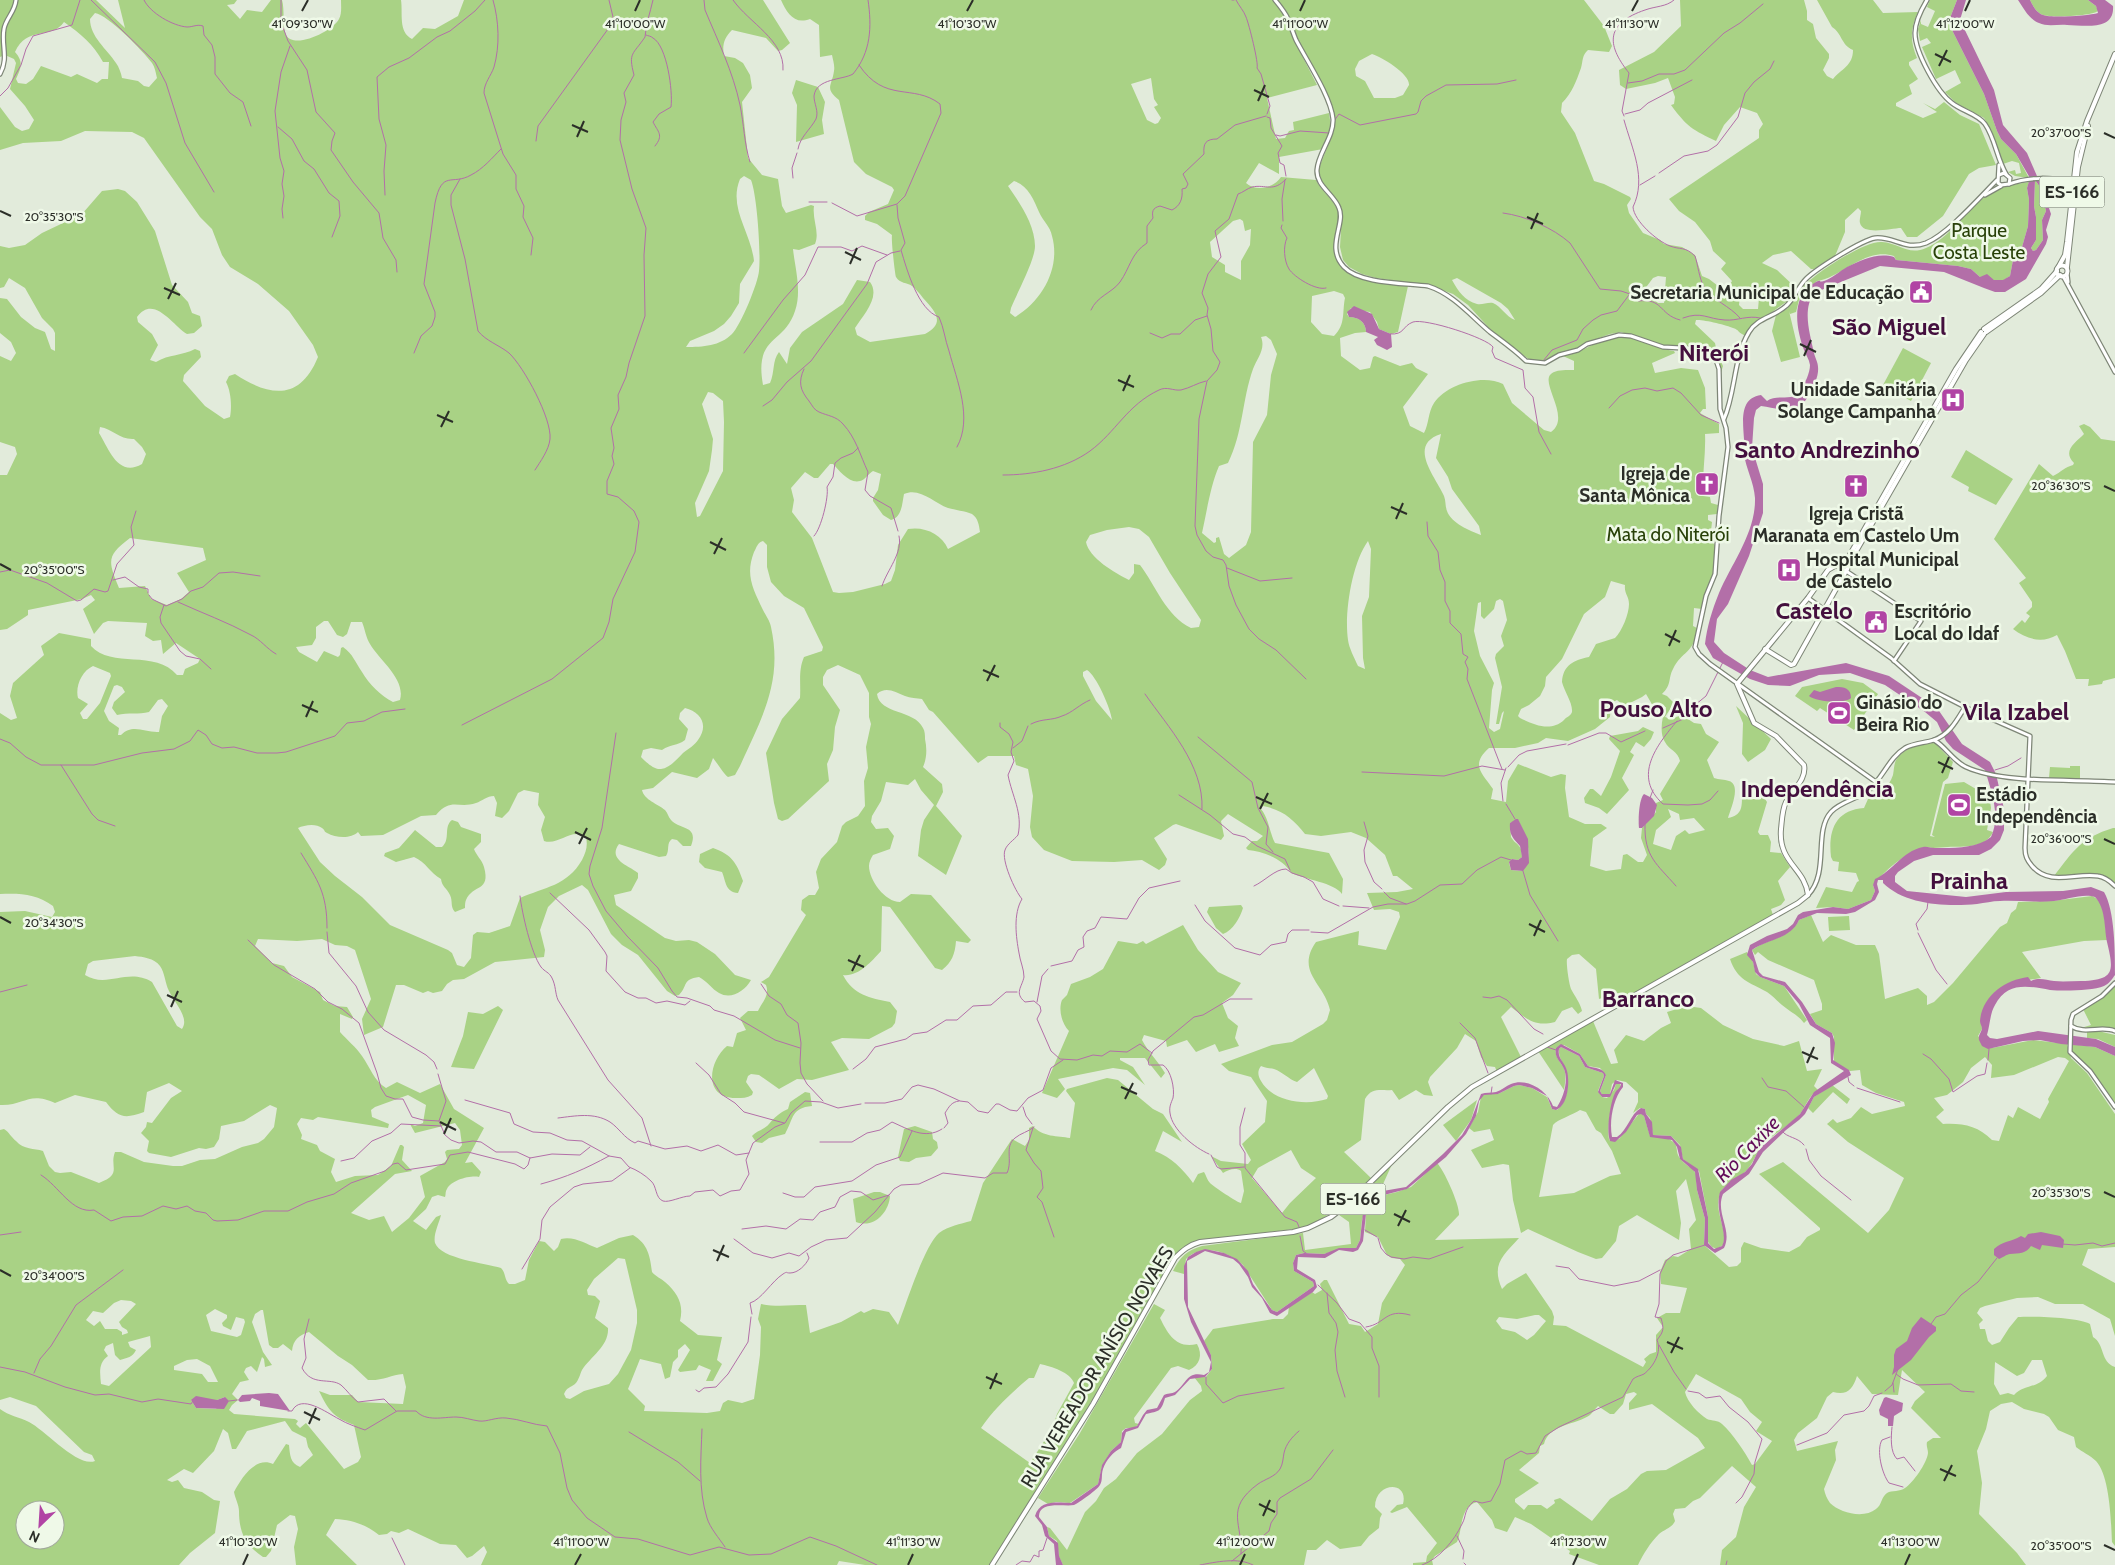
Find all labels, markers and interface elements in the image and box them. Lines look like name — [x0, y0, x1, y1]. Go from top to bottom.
text: 41°09'30"W — [271, 16, 333, 31]
text: 41°10'00"W — [605, 16, 666, 31]
text: 41°10'30"W — [938, 16, 997, 31]
text: 41°11'00"W — [1272, 16, 1329, 31]
text: 41°11'30"W — [1605, 16, 1660, 31]
text: 41°12'00"W — [1936, 16, 1995, 31]
text: 20°37'00"S — [2031, 125, 2091, 140]
road number: ES-166 — [2040, 176, 2104, 208]
text: 20°35'30"S — [25, 209, 83, 224]
park label: Parque Costa Leste — [1933, 219, 2026, 264]
public building icon: Secretaria Municipal de Educação — [1908, 279, 1934, 305]
place label: Secretaria Municipal de Educação — [1630, 281, 1904, 304]
district label: São Miguel — [1832, 312, 1946, 341]
district label: Niterói — [1679, 338, 1749, 367]
place label: Unidade Sanitária Solange Campanha — [1777, 378, 1937, 423]
hospital icon: Unidade Sanitária Solange Campanha — [1940, 387, 1966, 413]
district label: Santo Andrezinho — [1734, 435, 1920, 464]
place label: Igreja de Santa Mônica — [1579, 462, 1691, 507]
church icon: Igreja de Santa Mônica — [1694, 471, 1720, 497]
church icon: Igreja Cristã Maranata em Castelo Um — [1843, 473, 1869, 499]
text: 20°36'30"S — [2031, 478, 2091, 493]
place label: Igreja Cristã Maranata em Castelo Um — [1753, 502, 1959, 547]
park label: Mata do Niterói — [1607, 523, 1729, 546]
place label: Hospital Municipal de Castelo — [1806, 548, 1959, 593]
hospital icon: Hospital Municipal de Castelo — [1776, 557, 1802, 583]
text: 20°35'00"S — [24, 562, 84, 577]
district label: Castelo — [1775, 596, 1853, 625]
place label: Escritório Local do Idaf — [1894, 600, 2000, 645]
public building icon: Escritório Local do Idaf — [1863, 609, 1889, 635]
place label: Ginásio do Beira Rio — [1856, 691, 1943, 736]
district label: Pouso Alto — [1599, 694, 1713, 723]
district label: Vila Izabel — [1963, 697, 2069, 726]
sports icon: Ginásio do Beira Rio — [1826, 700, 1852, 726]
district label: Independência — [1740, 774, 1894, 803]
place label: Estádio Independência — [1976, 783, 2098, 828]
sports icon: Estádio Independência — [1946, 792, 1972, 818]
text: 20°36'00"S — [2030, 831, 2092, 846]
district label: Prainha — [1930, 866, 2008, 895]
text: 20°34'30"S — [24, 915, 84, 930]
district label: Barranco — [1602, 984, 1695, 1013]
water label: Rio Caxixe — [1710, 1111, 1784, 1187]
road number: ES-166 — [1320, 1184, 1386, 1214]
text: 20°35'30"S — [2032, 1185, 2090, 1200]
street label: RUA VEREADOR ANÍSIO NOVAES — [1015, 1242, 1178, 1492]
text: 20°34'00"S — [23, 1268, 85, 1283]
north arrow — [15, 1500, 65, 1550]
text: N — [26, 1527, 43, 1547]
text: 41°10'30"W — [219, 1534, 278, 1549]
text: 41°11'00"W — [553, 1534, 610, 1549]
text: 41°11'30"W — [886, 1534, 941, 1549]
text: 41°12'00"W — [1216, 1534, 1275, 1549]
text: 41°12'30"W — [1550, 1534, 1607, 1549]
text: 41°13'00"W — [1881, 1534, 1940, 1549]
text: 20°35'00"S — [2031, 1538, 2091, 1553]

